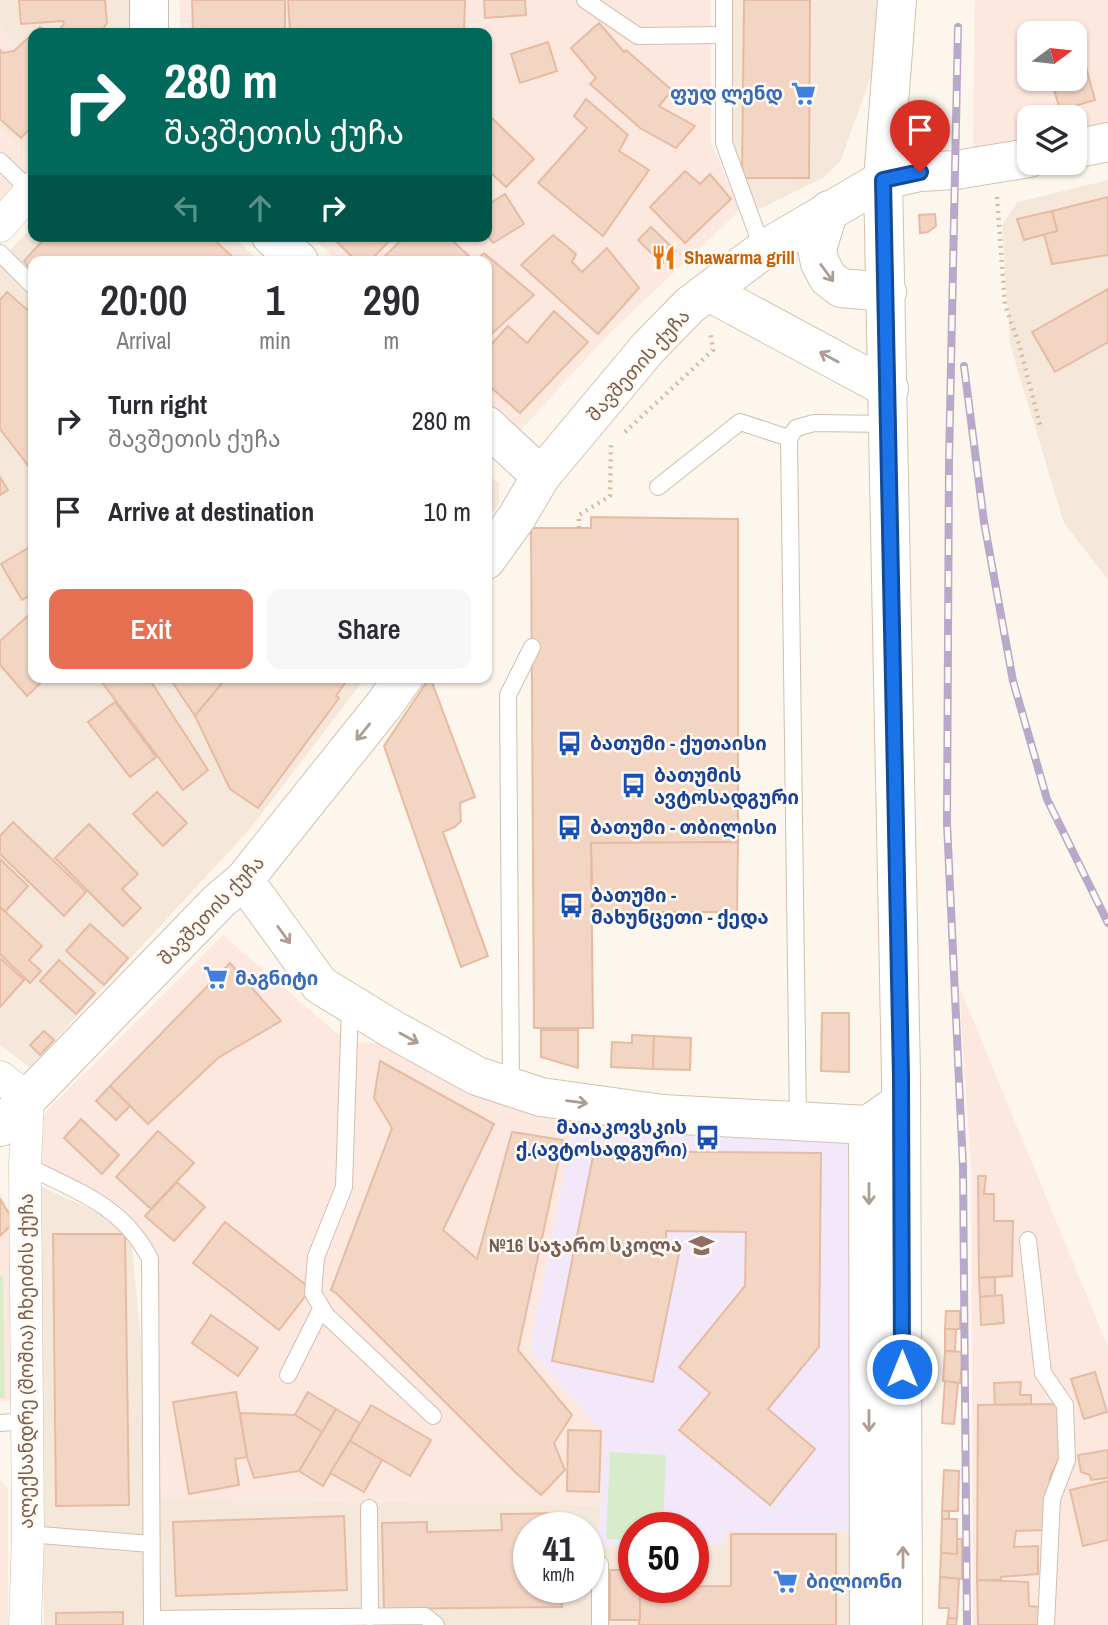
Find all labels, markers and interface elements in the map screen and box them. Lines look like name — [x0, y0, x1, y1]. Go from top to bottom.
north arrow — [1017, 21, 1087, 91]
map controls — [1017, 21, 1087, 175]
text: 280 m — [164, 47, 278, 113]
icon: right — [49, 56, 140, 147]
supermarket icon: ფუდ ლენდ — [789, 79, 817, 107]
place label: ფუდ ლენდ — [670, 80, 783, 106]
pin — [890, 100, 950, 172]
button: layers — [1017, 105, 1087, 175]
text: შავშეთის ქუჩა — [164, 111, 404, 154]
icon: arrive — [901, 111, 939, 149]
icon: left — [168, 189, 206, 227]
icon: ahead — [241, 189, 279, 227]
icon: right — [314, 189, 352, 227]
restaurant icon: Shawarma grill — [650, 243, 678, 271]
place label: Shawarma grill — [684, 244, 795, 270]
one-way arrow — [820, 263, 834, 282]
text: 20:00 — [100, 272, 187, 328]
text: 1 — [265, 272, 285, 328]
text: 290 — [363, 272, 420, 328]
street label: შავშეთის ქუჩა — [581, 303, 695, 427]
text: Arrival — [116, 325, 171, 356]
text: min — [259, 325, 291, 356]
text: m — [384, 325, 399, 356]
one-way arrow — [819, 350, 840, 363]
text: Turn right — [108, 387, 207, 422]
icon: right — [49, 402, 87, 440]
text: 280 m — [412, 403, 471, 438]
text: შავშეთის ქუჩა — [108, 423, 281, 454]
icon: arrive — [49, 493, 87, 531]
text: Arrive at destination — [108, 494, 314, 529]
text: 10 m — [424, 494, 471, 529]
button: Exit — [49, 589, 253, 669]
button: Share — [267, 589, 471, 669]
one-way arrow — [355, 722, 371, 740]
bus stop icon: ბათუმი - ქუთაისი — [556, 729, 584, 757]
place label: ბათუმი - ქუთაისი — [590, 730, 767, 756]
place label: ბათუმის ავტოსადგური — [654, 762, 799, 810]
bus stop icon: ბათუმის ავტოსადგური — [620, 772, 648, 800]
bus stop icon: ბათუმი - თბილისი — [556, 813, 584, 841]
place label: ბათუმი - თბილისი — [590, 814, 777, 840]
street label: შავშეთის ქუჩა — [152, 850, 270, 970]
place label: ბათუმი - მახუნცეთი - ქედა — [591, 882, 769, 930]
bus stop icon: ბათუმი - მახუნცეთი - ქედა — [557, 892, 585, 920]
one-way arrow — [277, 925, 292, 944]
supermarket icon: მაგნიტი — [201, 964, 229, 992]
place label: მაგნიტი — [235, 965, 318, 991]
one-way arrow — [398, 1032, 419, 1045]
one-way arrow — [565, 1096, 588, 1109]
place label: მაიაკოვსკის ქ.(ავტოსადგური) — [516, 1114, 687, 1162]
bus stop icon: მაიაკოვსკის ქ.(ავტოსადგური) — [693, 1124, 721, 1152]
one-way arrow — [862, 1182, 875, 1205]
street label: ალექსანდრე (შოშია) ჩხეიძის ქუჩა — [13, 1193, 39, 1529]
school or university icon: №16 საჯარო სკოლა — [688, 1231, 716, 1259]
place label: №16 საჯარო სკოლა — [489, 1232, 682, 1258]
position arrow — [865, 1332, 939, 1406]
one-way arrow — [862, 1409, 876, 1432]
speed limit sign: 50 — [618, 1512, 709, 1603]
text: 41 — [543, 1525, 574, 1572]
one-way arrow — [896, 1546, 910, 1569]
text: km/h — [543, 1562, 575, 1587]
supermarket icon: ბილიონი — [772, 1567, 800, 1595]
place label: ბილიონი — [806, 1568, 902, 1594]

